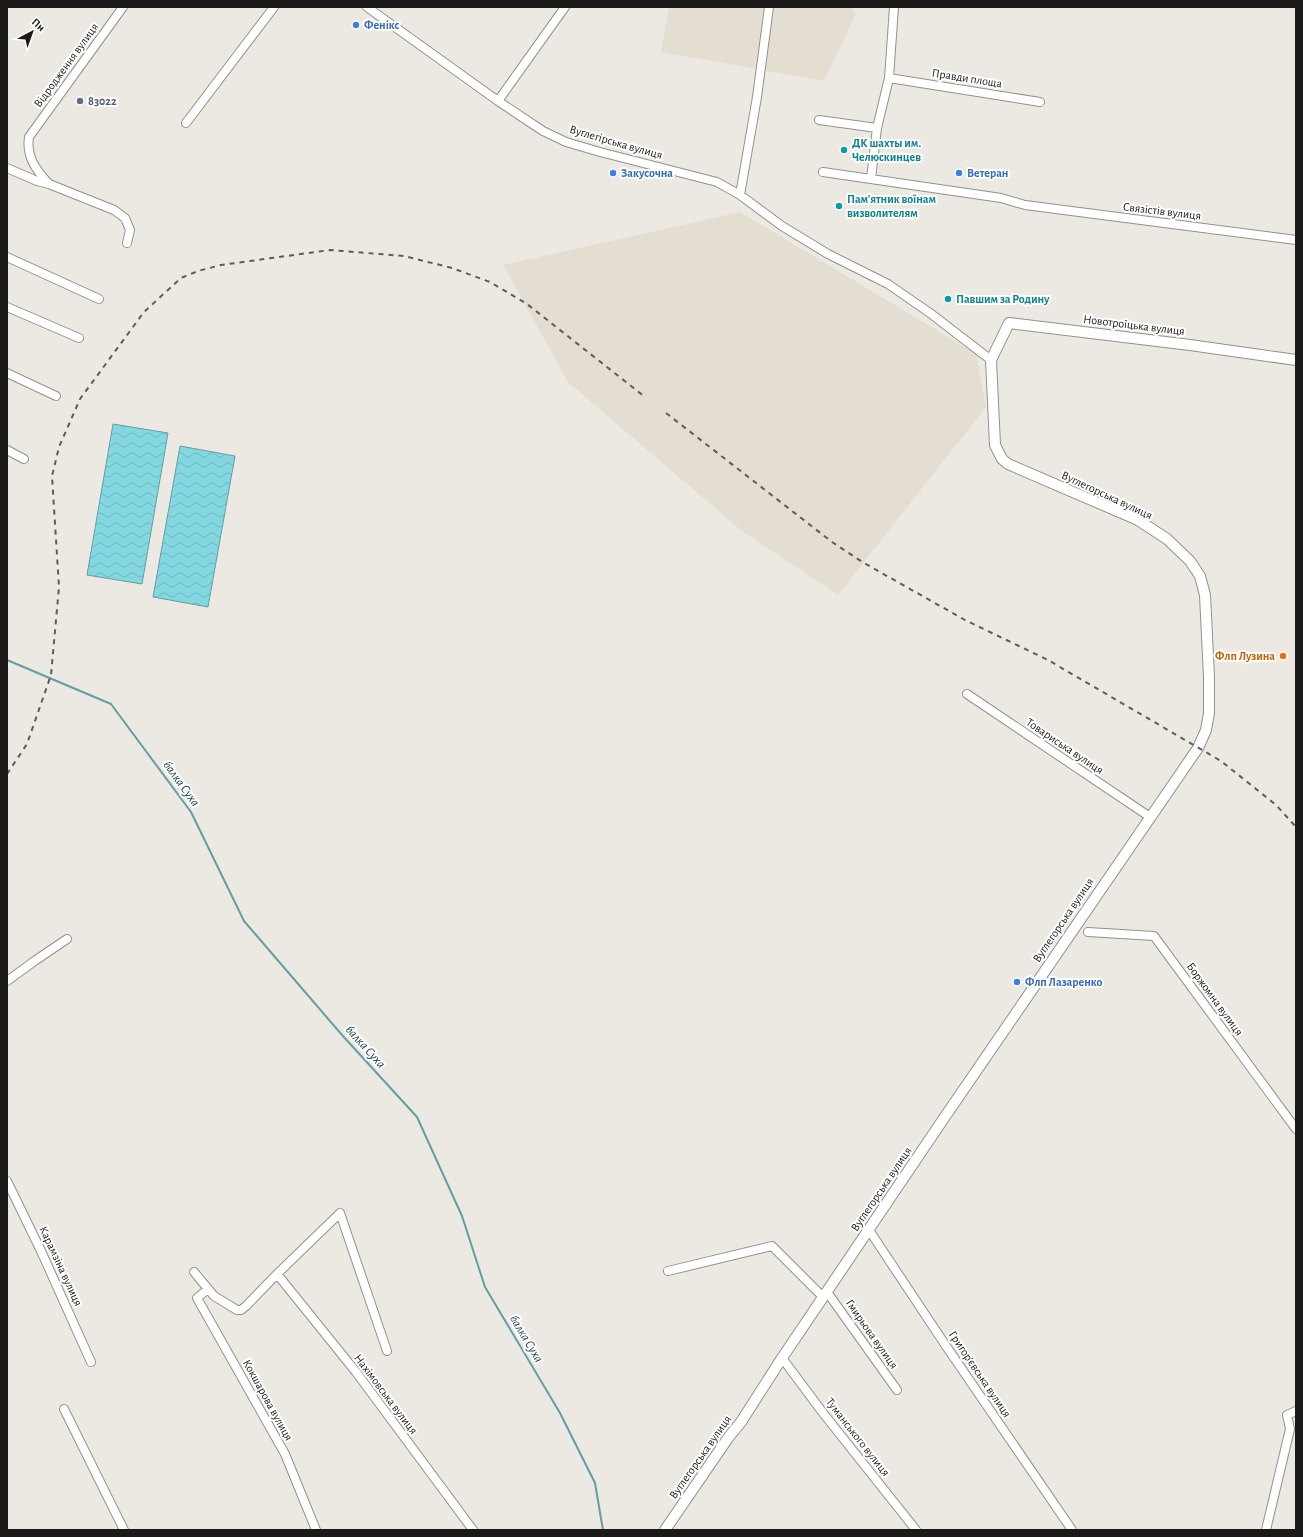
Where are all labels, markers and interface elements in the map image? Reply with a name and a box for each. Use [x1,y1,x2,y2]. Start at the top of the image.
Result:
north arrow [12,12,52,52]
text: Пн [30,16,47,33]
place label: Фенікс [364,19,399,31]
marker: Фенікс [351,20,361,30]
street label: Відродження вулиця [32,21,101,110]
street label: Правди площа [931,67,1004,90]
place label: 83022 [88,95,117,107]
marker: 83022 [75,96,85,106]
street label: Вуглегірська вулиця [568,123,664,162]
place label: ДК шахты им. Челюскинцев [852,137,921,163]
marker: ДК шахты им. Челюскинцев [839,145,849,155]
place label: Закусочна [621,167,673,180]
place label: Ветеран [967,167,1008,179]
marker: Закусочна [608,168,618,178]
marker: Ветеран [954,168,964,178]
place label: Пам'ятник воїнам визволителям [847,193,936,219]
street label: Связістів вулиця [1122,200,1202,223]
marker: Пам'ятник воїнам визволителям [834,201,844,211]
place label: Павшим за Родину [956,293,1050,306]
marker: Павшим за Родину [943,294,953,304]
street label: Новотроїцька вулиця [1082,313,1186,338]
street label: Вуглегорська вулиця [1059,469,1154,522]
place label: Флп Лузина [1215,650,1275,663]
marker: Флп Лузина [1278,651,1288,661]
street label: Товариська вулиця [1024,716,1106,777]
water label: балка Суха [160,759,202,809]
street label: Вуглегорська вулиця [1030,876,1096,965]
street label: Боржомна вулиця [1184,960,1245,1038]
place label: Флп Лазаренко [1025,976,1102,988]
marker: Флп Лазаренко [1012,977,1022,987]
water label: балка Суха [343,1023,388,1071]
street label: Вуглегорська вулиця [848,1145,914,1234]
street label: Карамзіна вулиця [36,1224,85,1308]
street label: Гмирьова вулиця [843,1297,900,1371]
water label: балка Суха [507,1313,545,1365]
street label: Григор’євська вулиця [946,1329,1013,1420]
street label: Нахімовська вулиця [351,1352,420,1437]
street label: Кокшарова вулиця [240,1357,295,1443]
street label: Туманського вулиця [823,1396,892,1479]
street label: Вуглегорська вулиця [667,1413,734,1502]

